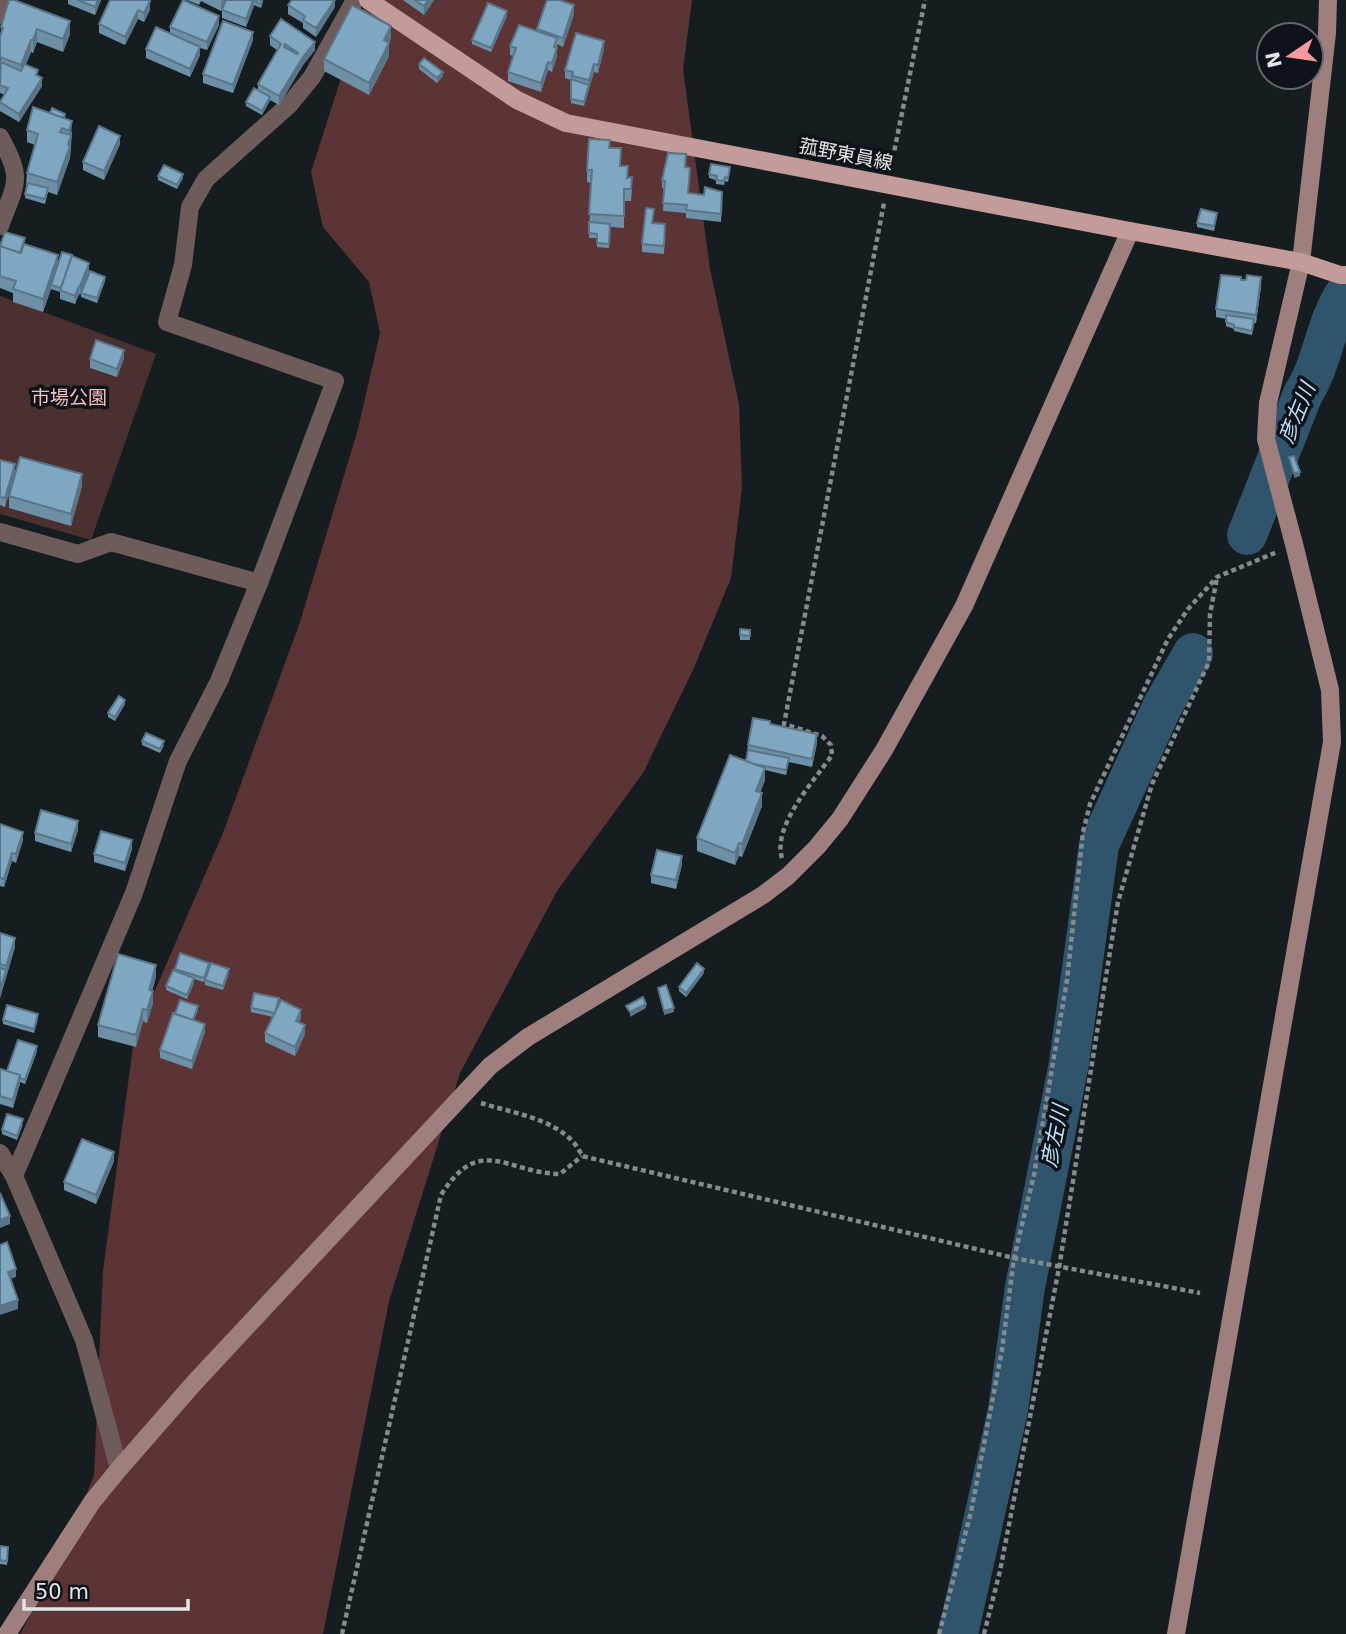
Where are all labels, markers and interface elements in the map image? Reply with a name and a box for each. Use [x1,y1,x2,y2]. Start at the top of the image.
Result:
north arrow [1255,21,1325,91]
text: N [1261,50,1286,70]
street label: 菰野東員線 [797,134,895,174]
water label: 彦左川 [1274,377,1321,447]
park label: 市場公園 [31,386,107,408]
water label: 彦左川 [1037,1101,1073,1169]
scale bar [24,1568,189,1612]
text: 50 m [35,1580,89,1604]

